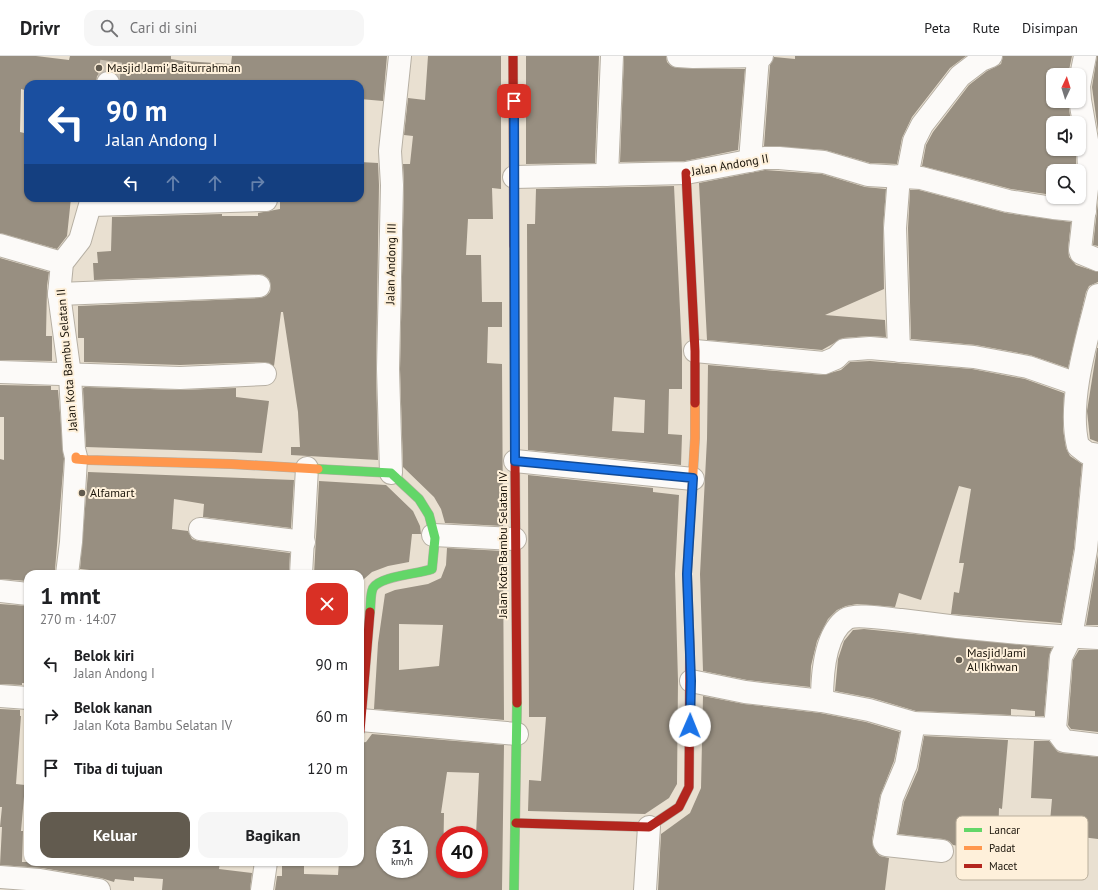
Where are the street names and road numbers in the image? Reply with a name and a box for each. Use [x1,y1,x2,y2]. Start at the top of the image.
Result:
street label: Jalan Andong II [689,150,770,179]
street label: Jalan Andong III [382,223,399,306]
street label: Jalan Kota Bambu Selatan II [53,288,80,433]
street label: Jalan Kota Bambu Selatan IV [495,472,510,619]

